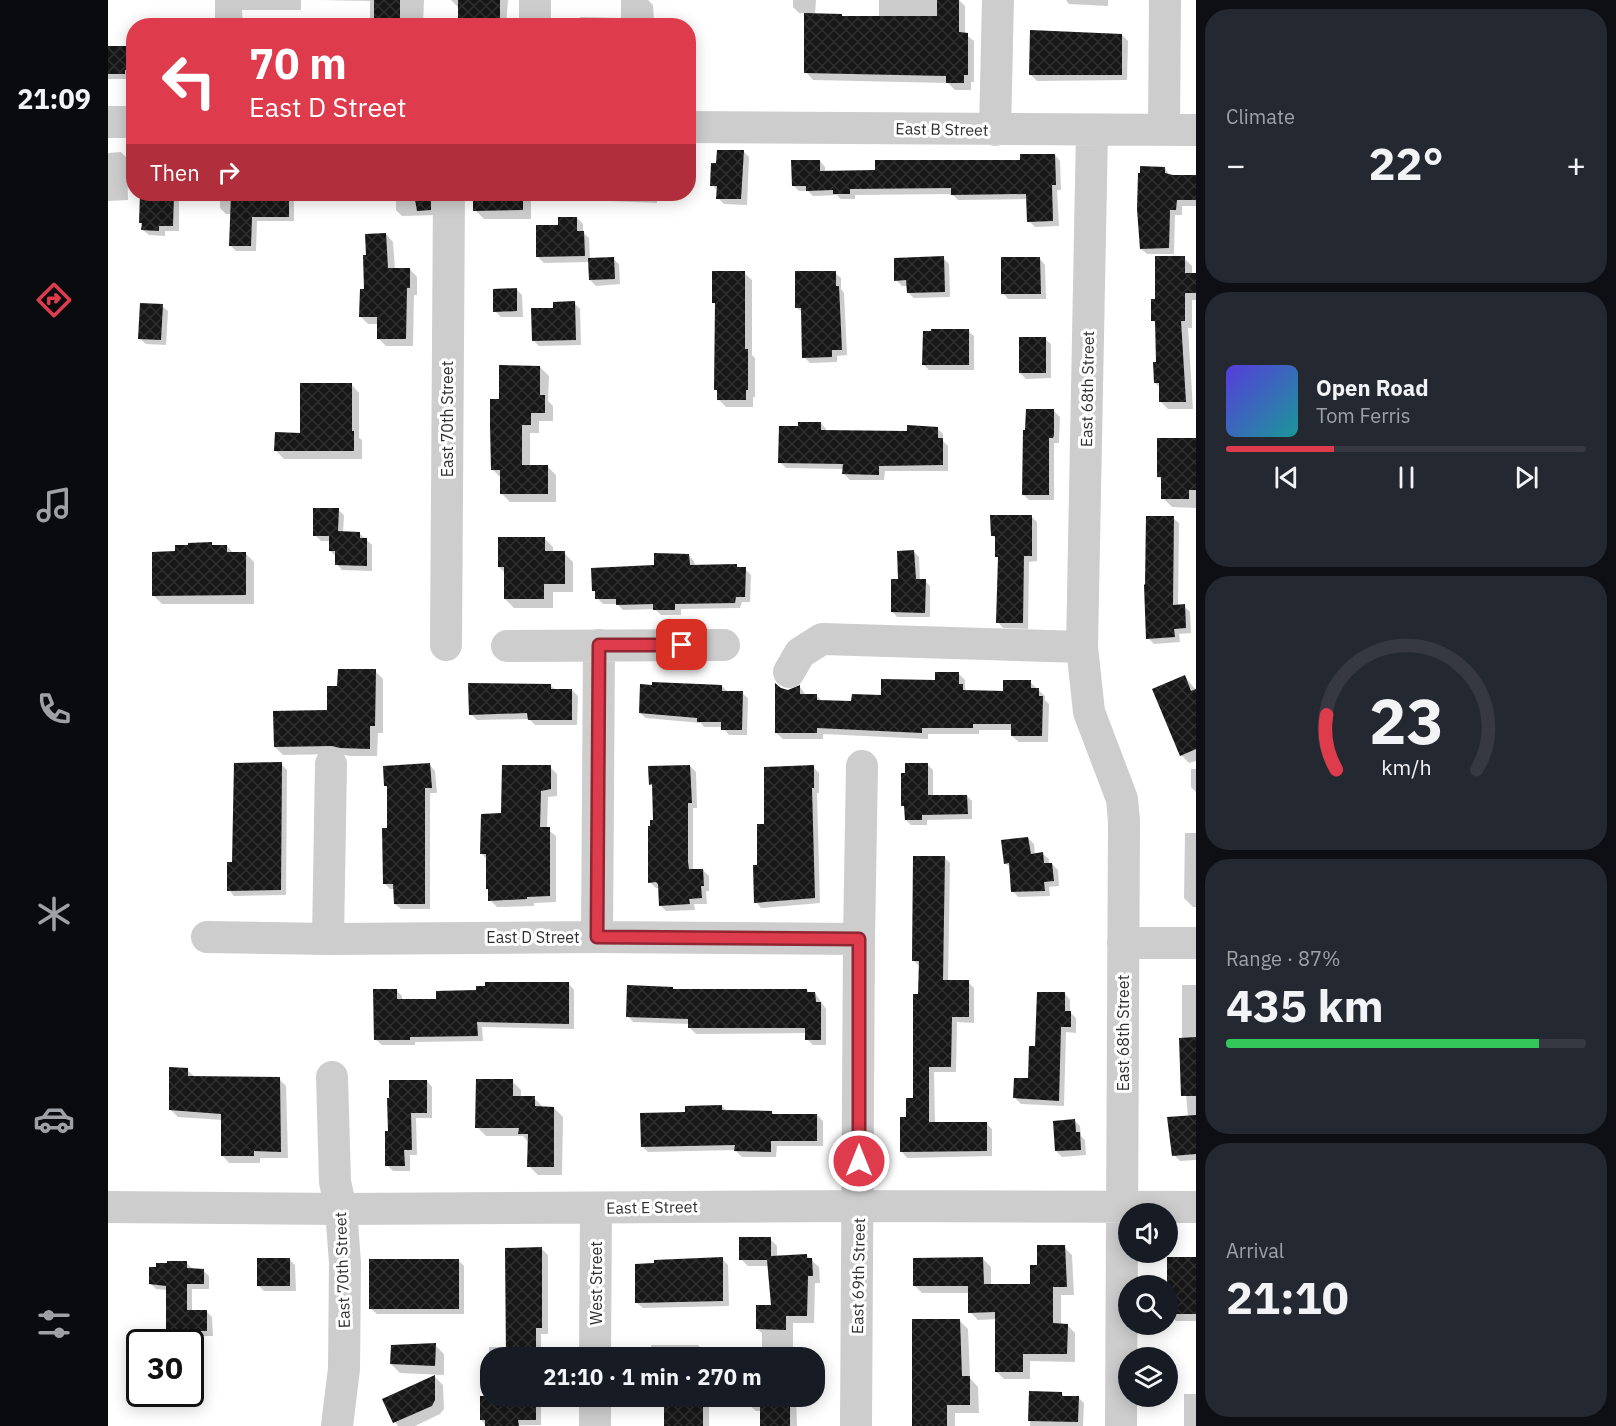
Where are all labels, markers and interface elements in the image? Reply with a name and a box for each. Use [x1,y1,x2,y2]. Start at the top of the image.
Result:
text: 70 m [249,36,347,91]
icon: left [150,42,228,120]
text: 21:09 [17,81,91,116]
text: East D Street [249,89,407,124]
text: Climate [1226,103,1295,130]
street label: East B Street [895,118,989,140]
text: 22° [1368,134,1444,192]
text: − [1226,143,1246,186]
text: + [1566,143,1586,186]
icon: right [212,156,245,189]
text: Then [150,158,200,187]
icon: directions [33,279,75,321]
street label: East 68th Street [1076,331,1098,447]
street label: East 70th Street [437,361,457,477]
text: Open Road [1316,373,1429,402]
text: Tom Ferris [1316,402,1411,429]
icon: previous [1270,461,1303,494]
icon: pause [1390,461,1423,494]
icon: next [1510,461,1543,494]
icon: music [33,484,75,526]
pin [656,619,707,670]
icon: arrive [665,628,698,661]
text: 23 [1369,680,1443,761]
icon: phone [33,688,75,730]
text: km/h [1381,753,1431,781]
icon: climate [33,893,75,935]
street label: East D Street [486,927,580,947]
text: Range · 87% [1226,945,1341,972]
street label: East 68th Street [1113,975,1133,1091]
text: 435 km [1226,976,1384,1034]
icon: car [33,1098,75,1140]
position arrow [827,1129,891,1193]
street label: East E Street [606,1196,698,1218]
map controls [1118,1203,1178,1407]
button: sound [1118,1203,1178,1263]
street label: East 70th Street [330,1211,354,1329]
street label: East 69th Street [847,1218,869,1334]
text: Arrival [1226,1237,1284,1264]
street label: West Street [586,1241,606,1325]
text: 21:10 [1226,1268,1349,1326]
button: search [1118,1275,1178,1335]
icon: filters [33,1303,75,1345]
speed limit sign: 30 [126,1329,204,1407]
button: layers [1118,1347,1178,1407]
text: 21:10 · 1 min · 270 m [543,1362,762,1391]

